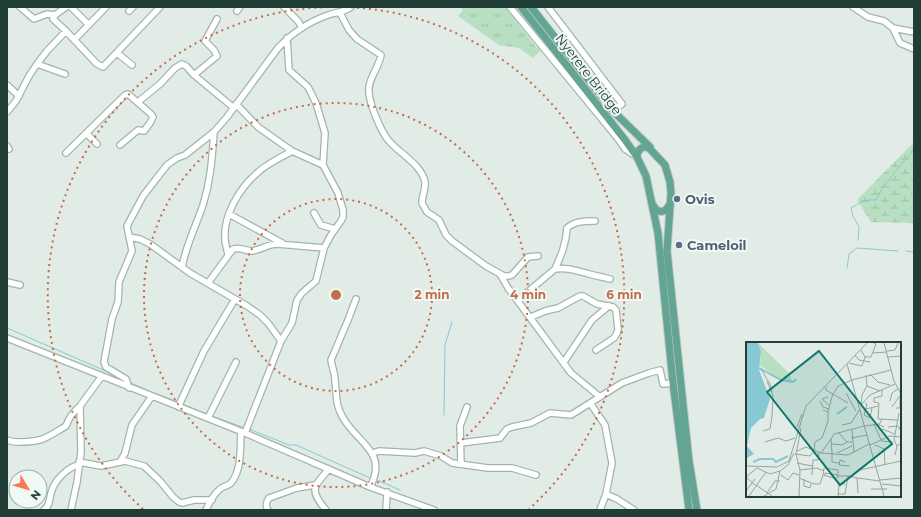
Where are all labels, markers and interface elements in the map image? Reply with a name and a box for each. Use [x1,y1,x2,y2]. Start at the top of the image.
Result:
street label: Nyerere Bridge [552,30,626,118]
place label: Ovis [685,191,715,207]
marker: Ovis [672,194,682,204]
place label: Cameloil [687,237,747,253]
marker: Cameloil [674,240,684,250]
text: 2 min [415,287,449,302]
text: 4 min [510,287,546,302]
text: 6 min [606,287,642,302]
centre of rings [329,288,343,302]
inset map [746,342,901,497]
north arrow [8,469,48,509]
text: N [28,487,44,503]

